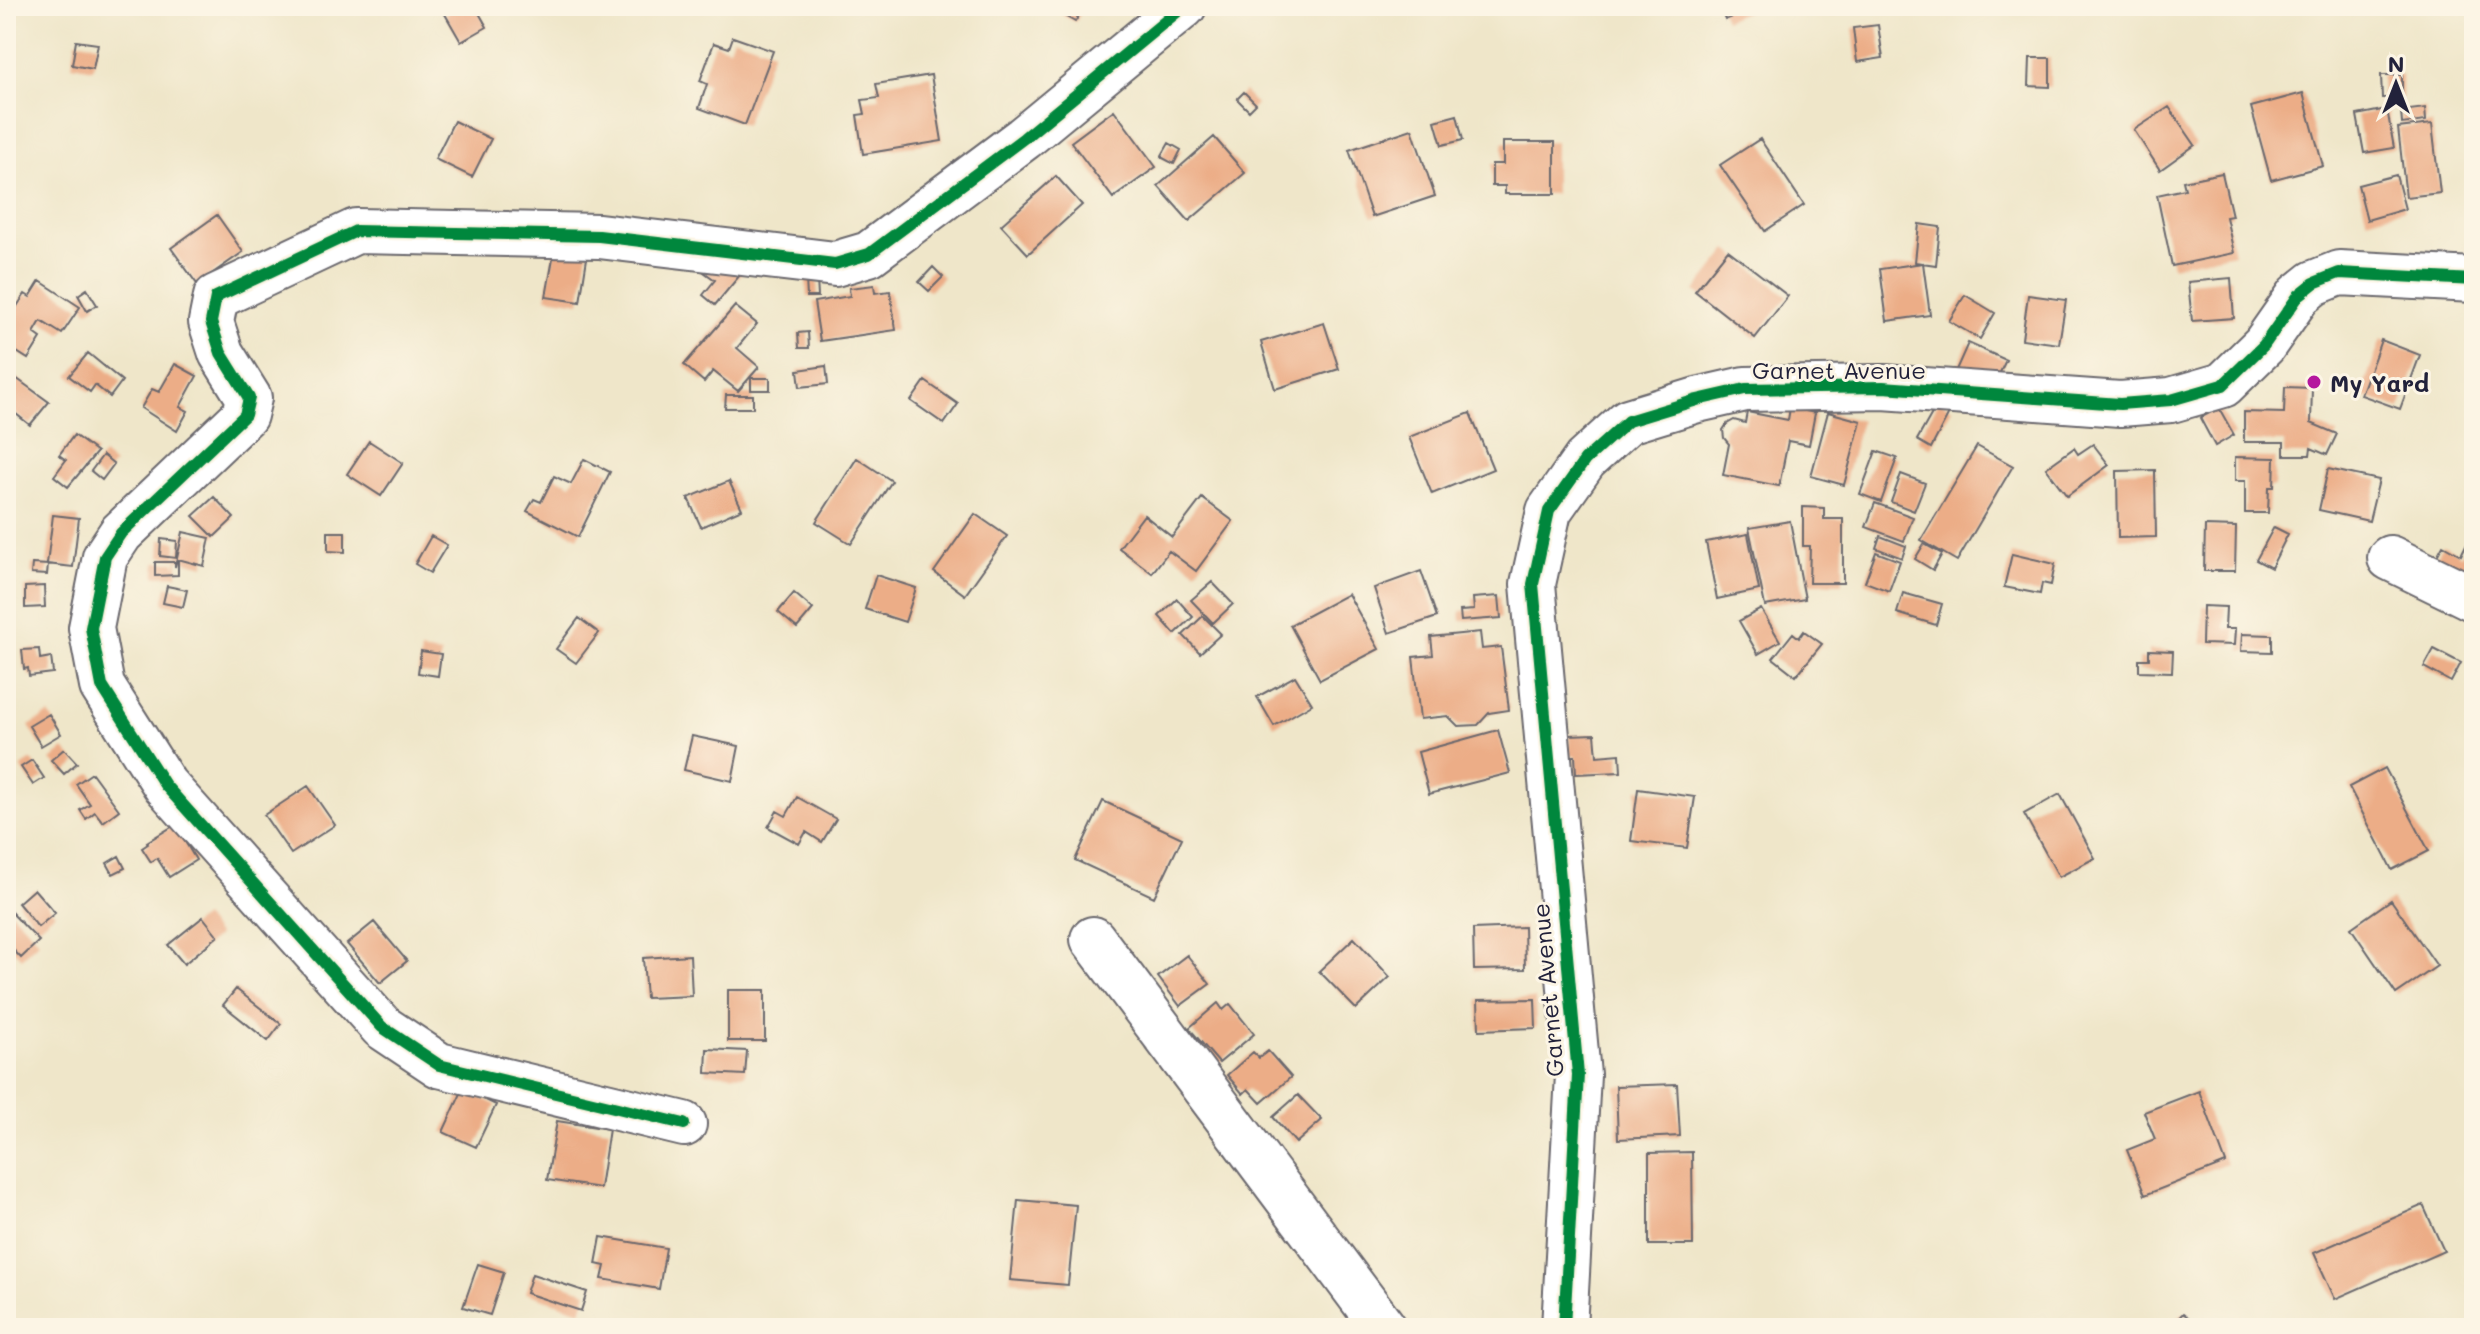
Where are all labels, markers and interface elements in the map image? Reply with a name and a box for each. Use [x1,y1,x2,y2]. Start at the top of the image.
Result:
north arrow [2356,44,2436,124]
text: N [2388,49,2404,78]
street label: Garnet Avenue [1752,354,1926,385]
place label: My Yard [2330,367,2429,398]
marker: My Yard [2305,373,2323,391]
street label: Garnet Avenue [1524,902,1570,1078]

